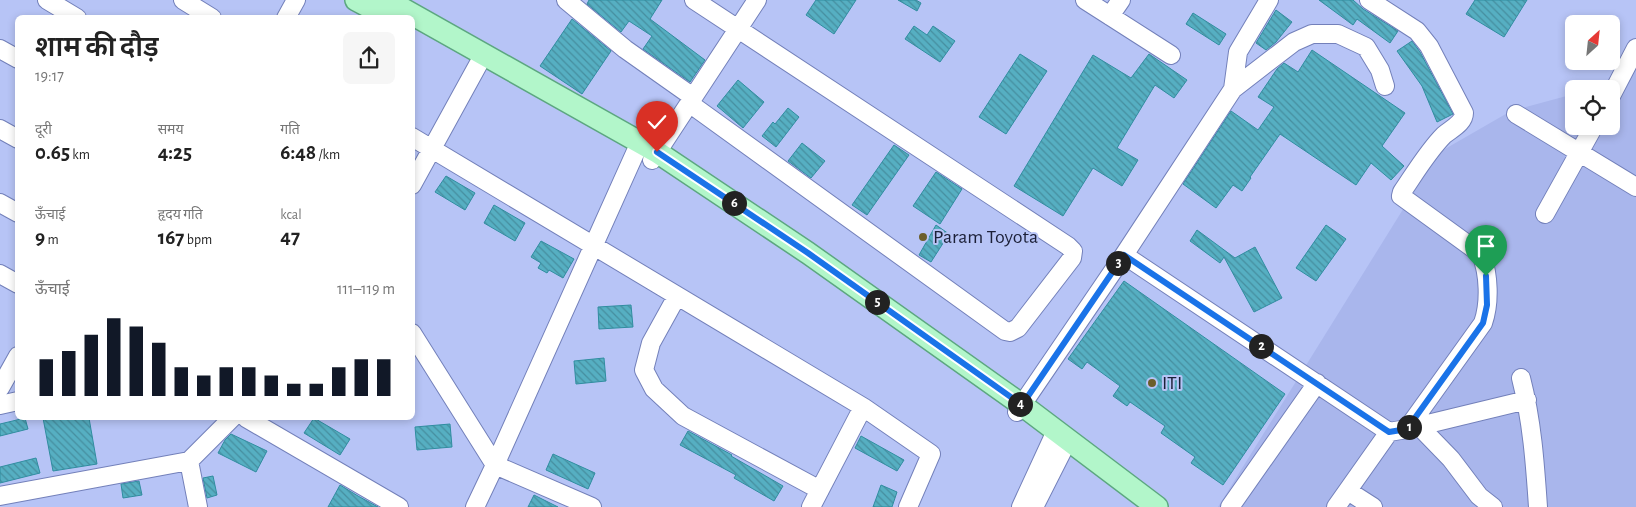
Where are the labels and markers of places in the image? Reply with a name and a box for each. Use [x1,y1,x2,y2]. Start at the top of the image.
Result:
pin [636,101,678,152]
pin: 6 [722,190,746,216]
pin [1465,225,1507,276]
place label: Param Toyota [933,227,1038,247]
marker: Param Toyota [917,231,929,243]
pin: 3 [1106,250,1130,276]
pin: 5 [864,290,890,314]
pin: 2 [1248,334,1274,358]
place label: ITI [1162,373,1182,393]
marker: ITI [1146,377,1158,389]
pin: 4 [1008,392,1032,416]
pin: 1 [1396,414,1422,440]

